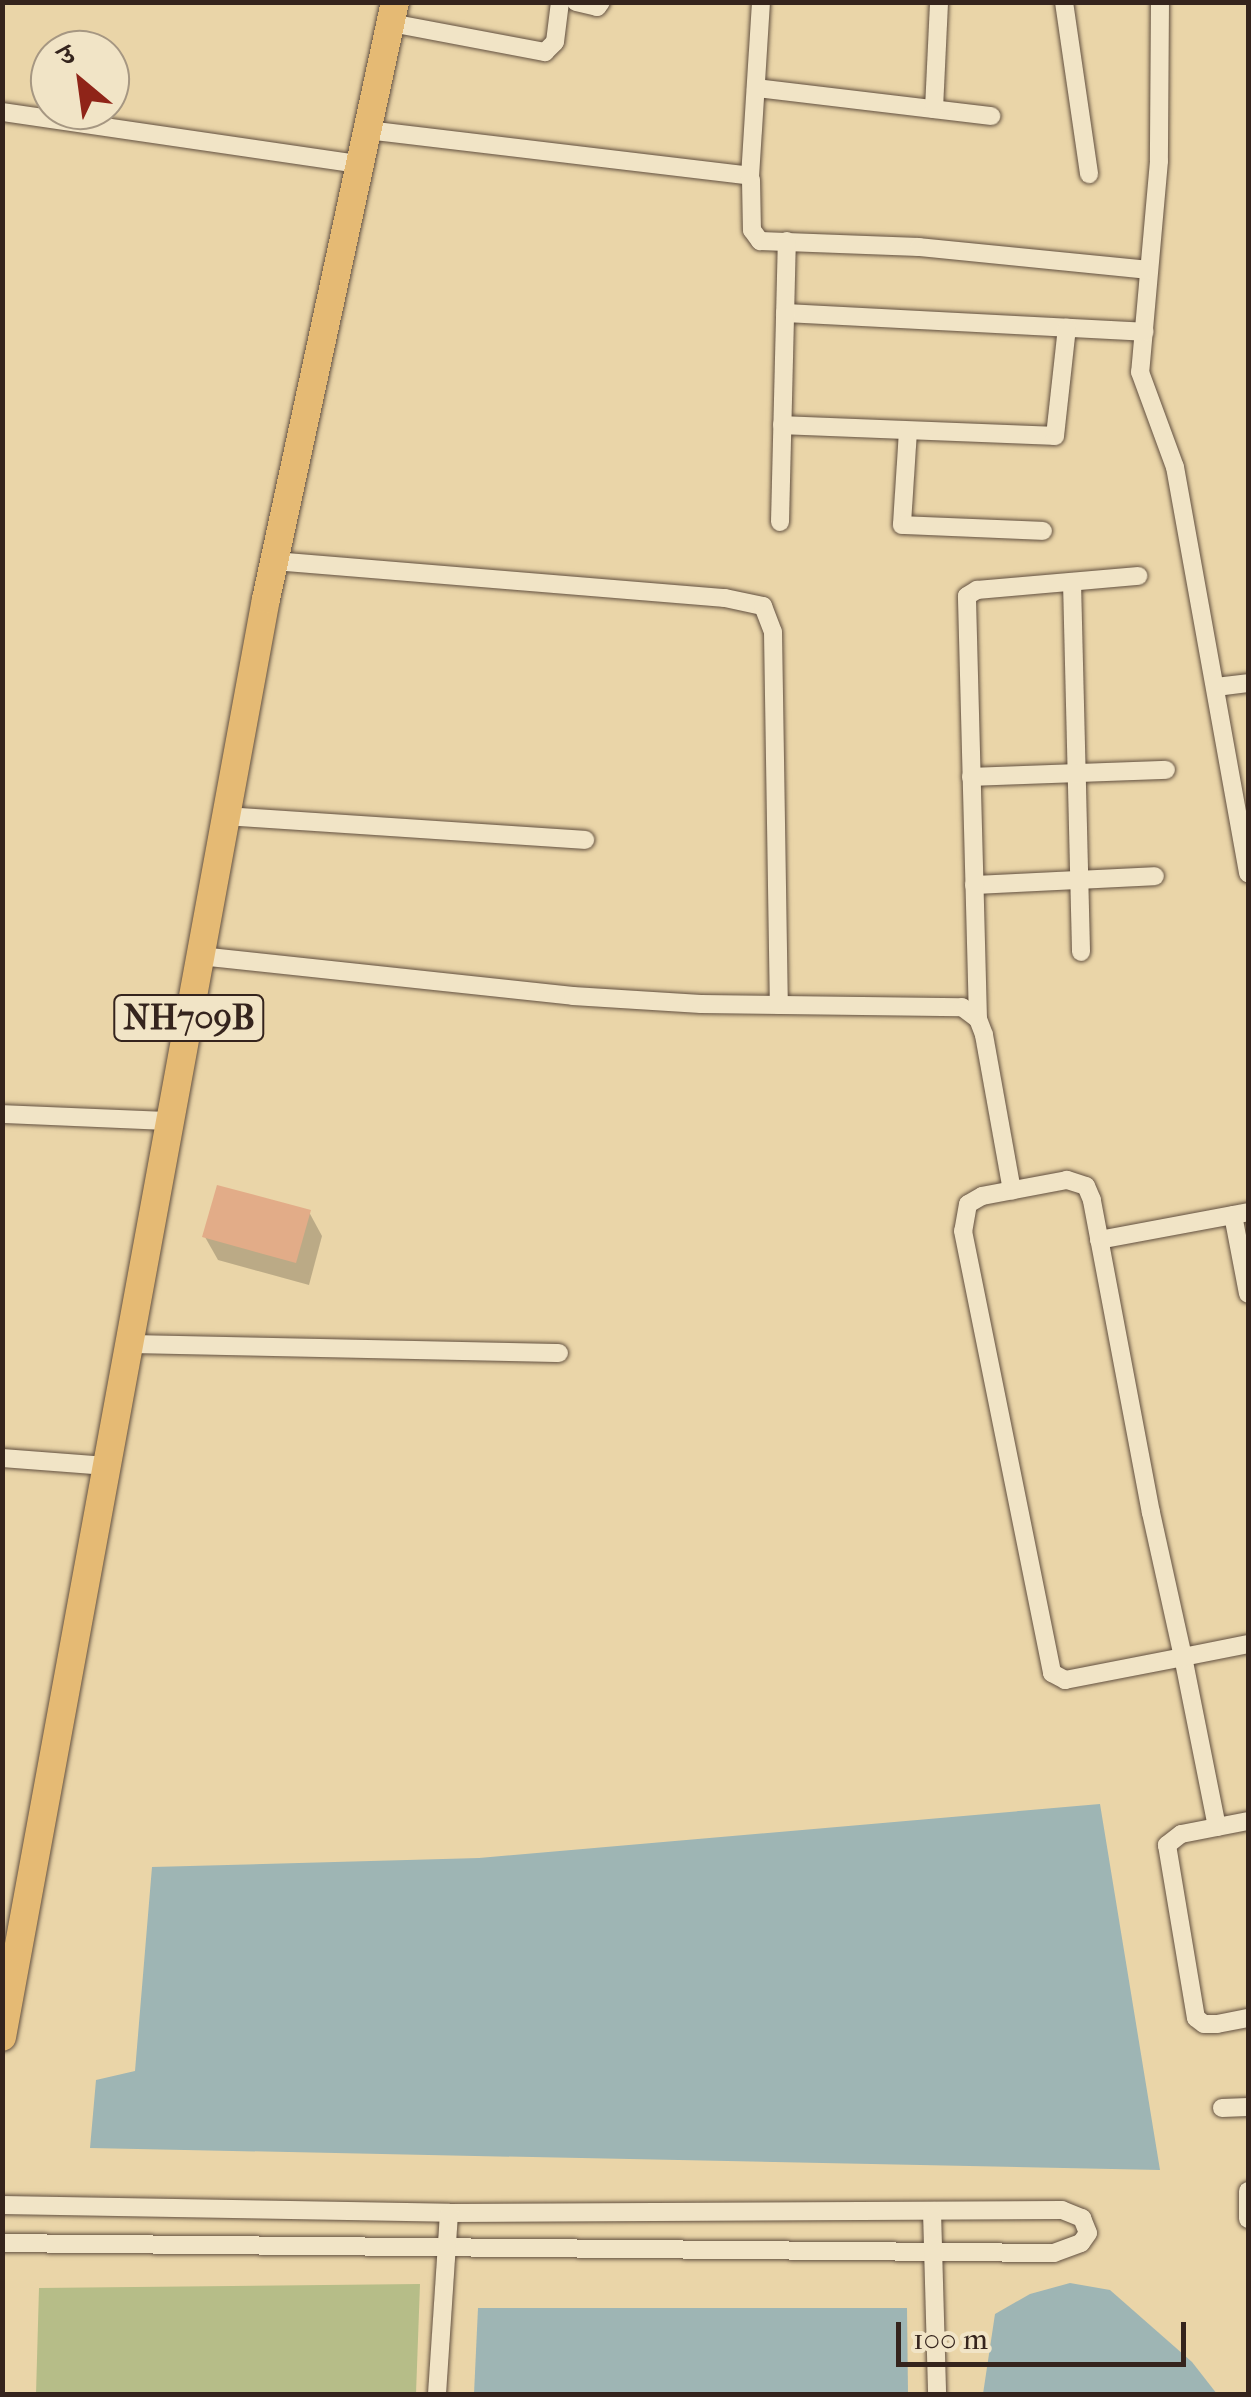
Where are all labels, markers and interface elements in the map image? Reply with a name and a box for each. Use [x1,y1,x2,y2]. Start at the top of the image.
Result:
north arrow [30,30,130,130]
text: उ [52,37,80,73]
road number: NH709B [111,988,266,1048]
scale bar [901,2302,1191,2364]
text: 100 m [913,2322,988,2357]

